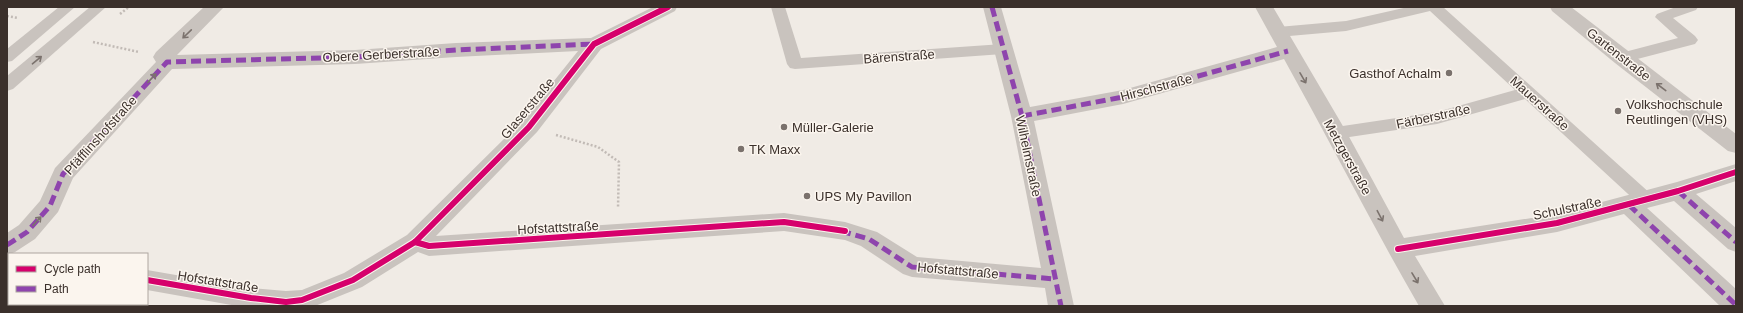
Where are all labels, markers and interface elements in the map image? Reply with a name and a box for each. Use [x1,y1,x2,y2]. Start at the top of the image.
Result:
street label: Gartenstraße [1584,25,1653,84]
one-way arrow [182,29,192,39]
street label: Obere Gerberstraße [322,44,440,65]
street label: Bärenstraße [863,47,935,66]
one-way arrow [32,55,42,64]
place label: Gasthof Achalm [1349,66,1441,81]
marker: Gasthof Achalm [1444,68,1454,78]
street label: Hirschstraße [1119,71,1194,104]
one-way arrow [1300,72,1308,84]
one-way arrow [148,73,157,83]
street label: Mauerstraße [1507,73,1572,134]
street label: Glaserstraße [497,75,557,142]
one-way arrow [1655,83,1666,91]
street label: Pfäfflinshofstraße [61,93,140,178]
place label: Volkshochschule Reutlingen (VHS) [1626,97,1727,127]
street label: Färberstraße [1395,101,1471,132]
marker: Volkshochschule Reutlingen (VHS) [1613,106,1623,116]
street label: Wilhelmstraße [1013,114,1044,198]
street label: Metzgerstraße [1321,117,1374,198]
place label: Müller-Galerie [792,120,874,135]
marker: Müller-Galerie [779,122,789,132]
place label: TK Maxx [749,142,801,157]
marker: TK Maxx [736,144,746,154]
place label: UPS My Pavillon [815,189,912,204]
marker: UPS My Pavillon [802,191,812,201]
street label: Schulstraße [1532,194,1603,223]
one-way arrow [1377,210,1384,222]
one-way arrow [32,216,42,226]
street label: Hofstattstraße [517,218,599,237]
legend [8,253,148,305]
street label: Hofstattstraße [917,259,999,282]
text: Cycle path [44,262,101,276]
street label: Hofstattstraße [176,268,259,295]
one-way arrow [1411,272,1419,284]
text: Path [44,282,69,296]

